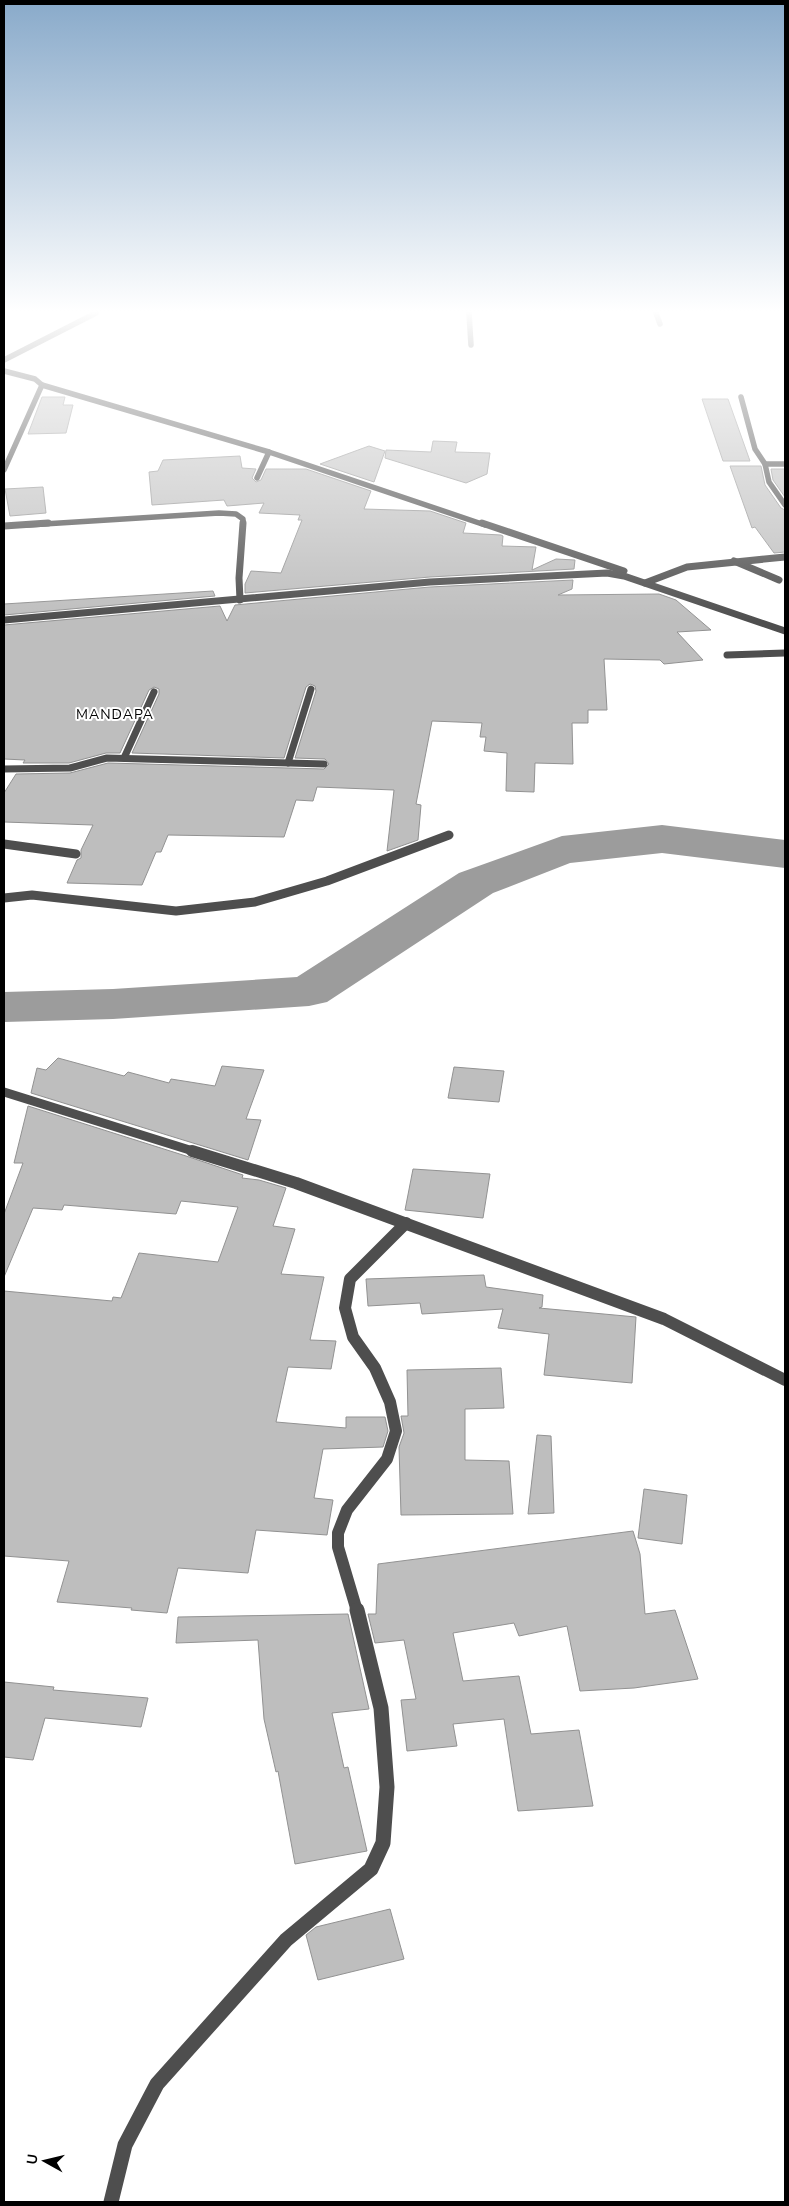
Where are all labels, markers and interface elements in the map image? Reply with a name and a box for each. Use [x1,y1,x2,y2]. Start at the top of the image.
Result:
district label: MANDAPA [76,705,154,724]
north arrow [20,2136,70,2186]
text: U [22,2153,43,2166]

